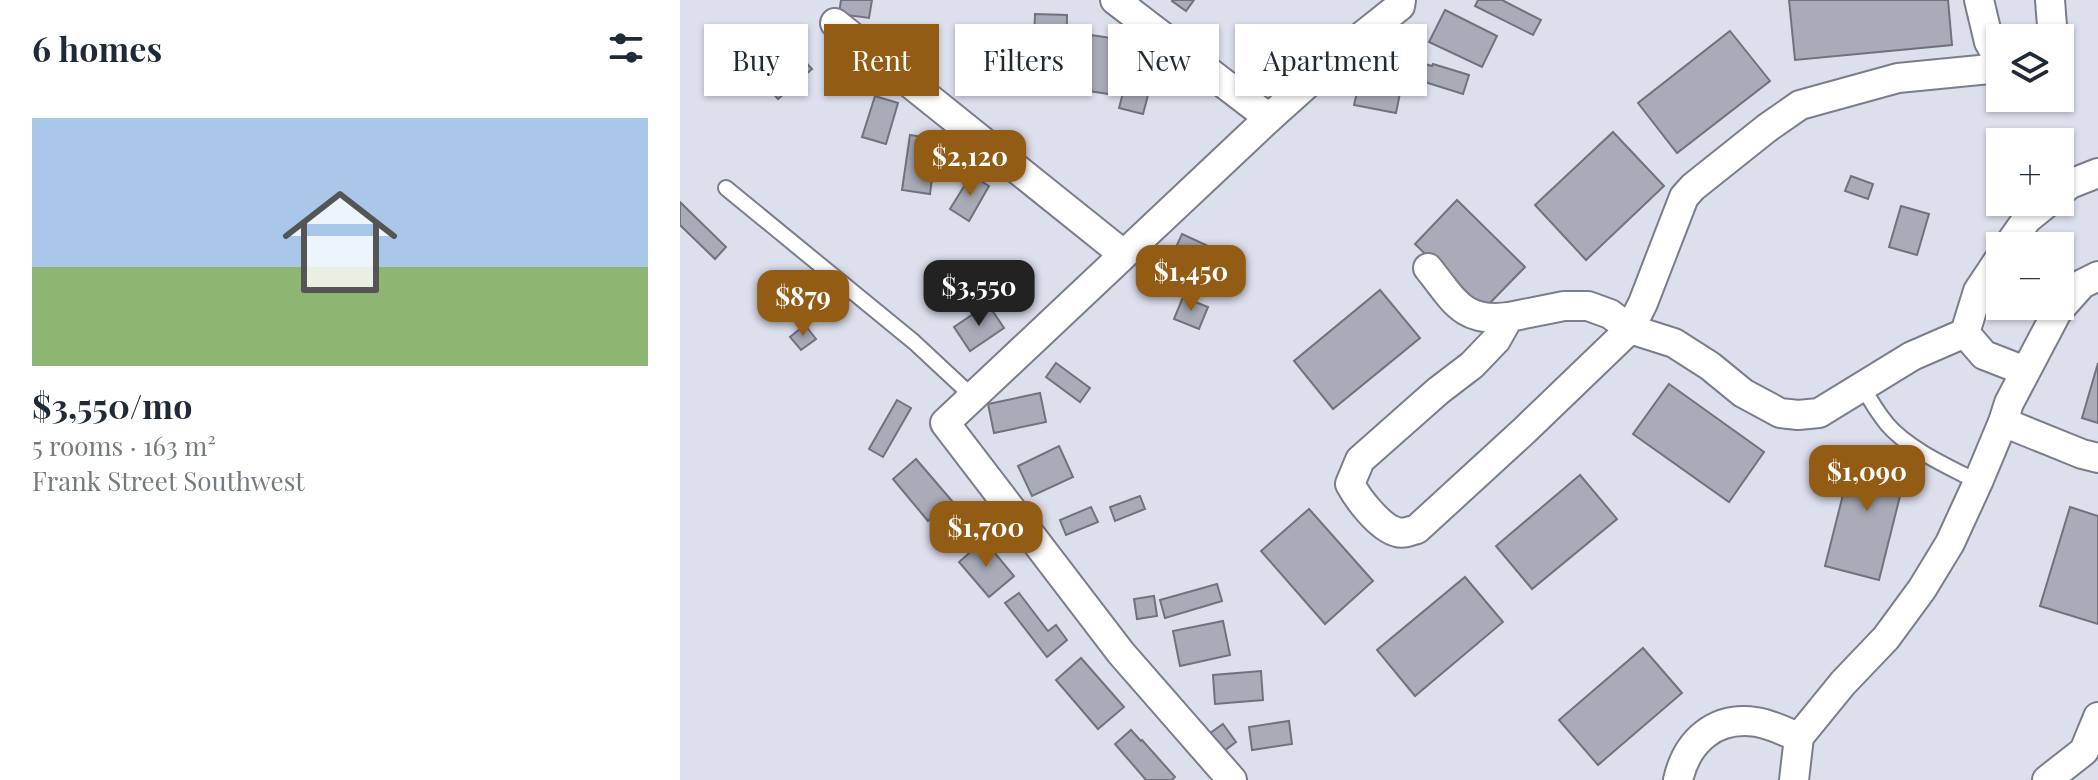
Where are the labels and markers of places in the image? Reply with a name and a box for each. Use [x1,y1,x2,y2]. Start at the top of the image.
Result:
pin: $2,120 [905,130,1035,198]
pin: $1,450 [1126,245,1256,313]
pin: $3,550 [914,260,1044,328]
pin: $879 [756,270,850,338]
pin: $1,090 [1802,445,1932,513]
pin: $1,700 [921,501,1051,569]

